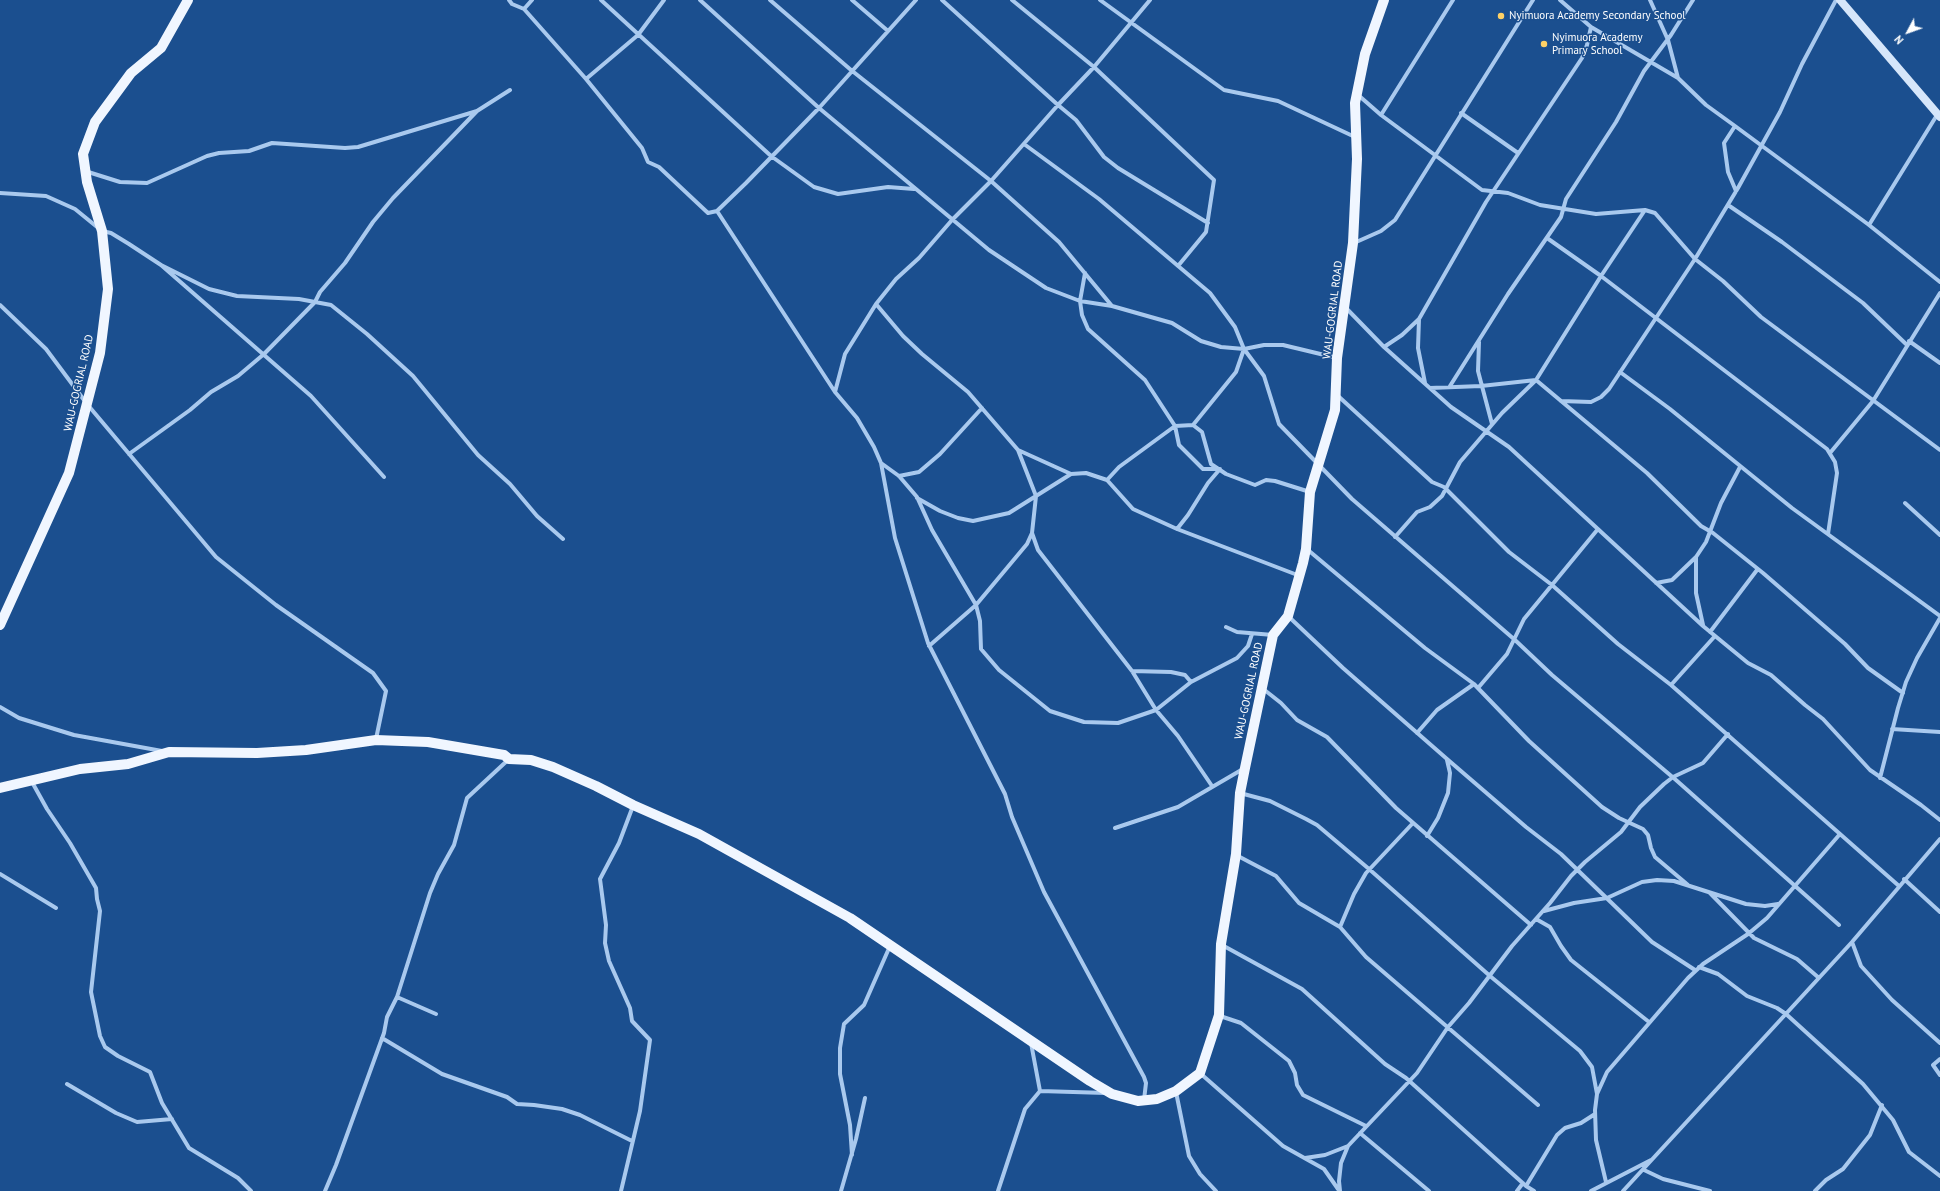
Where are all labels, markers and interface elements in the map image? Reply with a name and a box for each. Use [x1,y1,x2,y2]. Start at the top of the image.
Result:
place label: Nyimuora Academy Secondary School [1509,9,1686,23]
marker: Nyimuora Academy Secondary School [1496,11,1506,21]
north arrow [1888,12,1928,52]
place label: Nyimuora Academy Primary School [1552,31,1643,57]
text: N [1891,33,1907,47]
marker: Nyimuora Academy Primary School [1539,39,1549,49]
street label: WAU-GOGRIAL ROAD [1320,260,1346,360]
street label: WAU-GOGRIAL ROAD [61,333,97,433]
street label: WAU-GOGRIAL ROAD [1232,641,1266,741]

